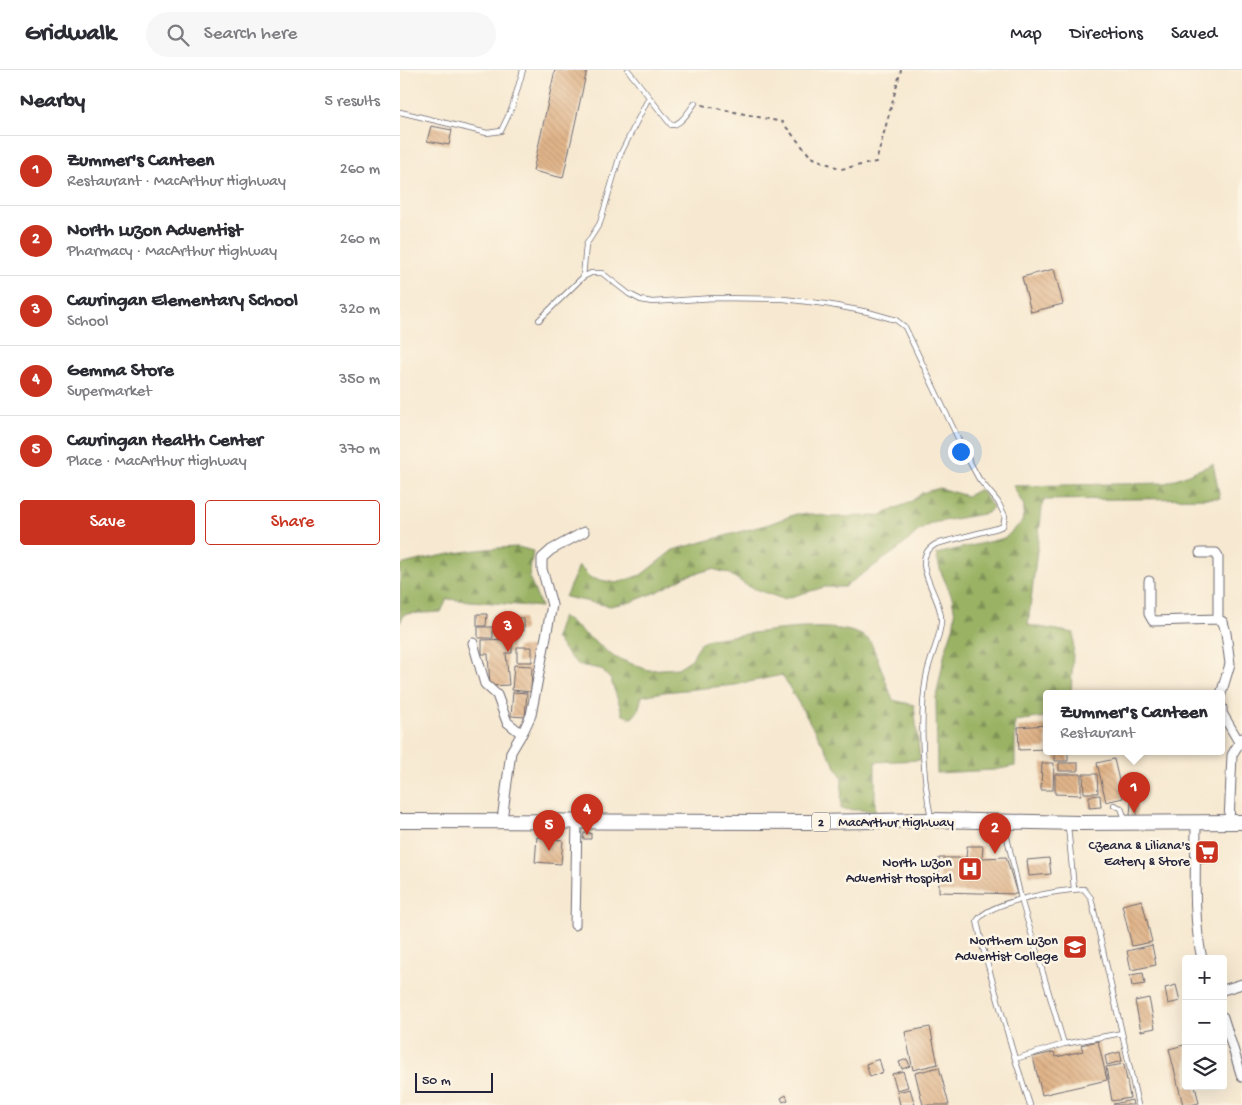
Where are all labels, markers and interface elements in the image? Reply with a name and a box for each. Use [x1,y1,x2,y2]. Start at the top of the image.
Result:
search box [146,12,496,57]
text: Gridwalk [25,20,116,49]
icon: search [164,21,192,49]
text: Search here [204,23,297,46]
text: Map [1010,24,1042,45]
text: Directions [1070,24,1143,45]
text: Saved [1171,24,1217,45]
text: Nearby [20,90,85,115]
text: 5 results [325,93,380,112]
text: Zummer's Canteen [67,150,214,173]
text: 1 [33,161,39,180]
text: 260 m [340,161,380,180]
text: Restaurant · MacArthur Highway [67,173,286,192]
text: North Luzon Adventist [67,220,242,243]
text: 2 [32,231,40,250]
text: 260 m [340,231,380,250]
text: Pharmacy · MacArthur Highway [67,243,277,262]
text: Cauringan Elementary School [67,290,298,313]
text: 3 [32,301,40,320]
text: 320 m [340,301,380,320]
text: School [67,313,109,332]
text: Gemma Store [67,360,174,383]
text: 4 [32,371,40,390]
text: 350 m [339,371,380,390]
text: Supermarket [67,383,152,402]
text: Cauringan Health Center [67,430,263,453]
your location [948,439,974,465]
text: 5 [32,441,40,460]
text: 370 m [339,441,380,460]
text: Place · MacArthur Highway [67,453,247,472]
button: Save [20,500,195,545]
button: Share [205,500,380,545]
pin: 3 [492,611,524,652]
popup [1043,690,1225,755]
text: Zummer's Canteen [1060,702,1208,725]
text: Restaurant [1060,725,1134,744]
pin: 1 [1118,772,1150,813]
pin: 4 [571,794,603,835]
pin: 5 [533,810,565,851]
road number: 2 [812,812,830,832]
pin: 2 [979,813,1011,854]
street label: MacArthur Highway [838,815,954,832]
place label: Czeana & Liliana's Eatery & Store [1089,838,1191,871]
supermarket icon: Czeana & Liliana's Eatery & Store [1194,839,1220,865]
place label: North Luzon Adventist Hospital [846,855,952,888]
hospital icon: North Luzon Adventist Hospital [957,856,983,882]
place label: Northern Luzon Adventist College [955,933,1059,966]
school or university icon: Northern Luzon Adventist College [1062,934,1088,960]
map controls [1182,955,1227,1090]
button: + [1182,955,1227,1000]
button: − [1182,1000,1227,1045]
button: layers [1182,1045,1227,1090]
scale bar [415,1070,492,1093]
text: 50 m [422,1073,451,1090]

